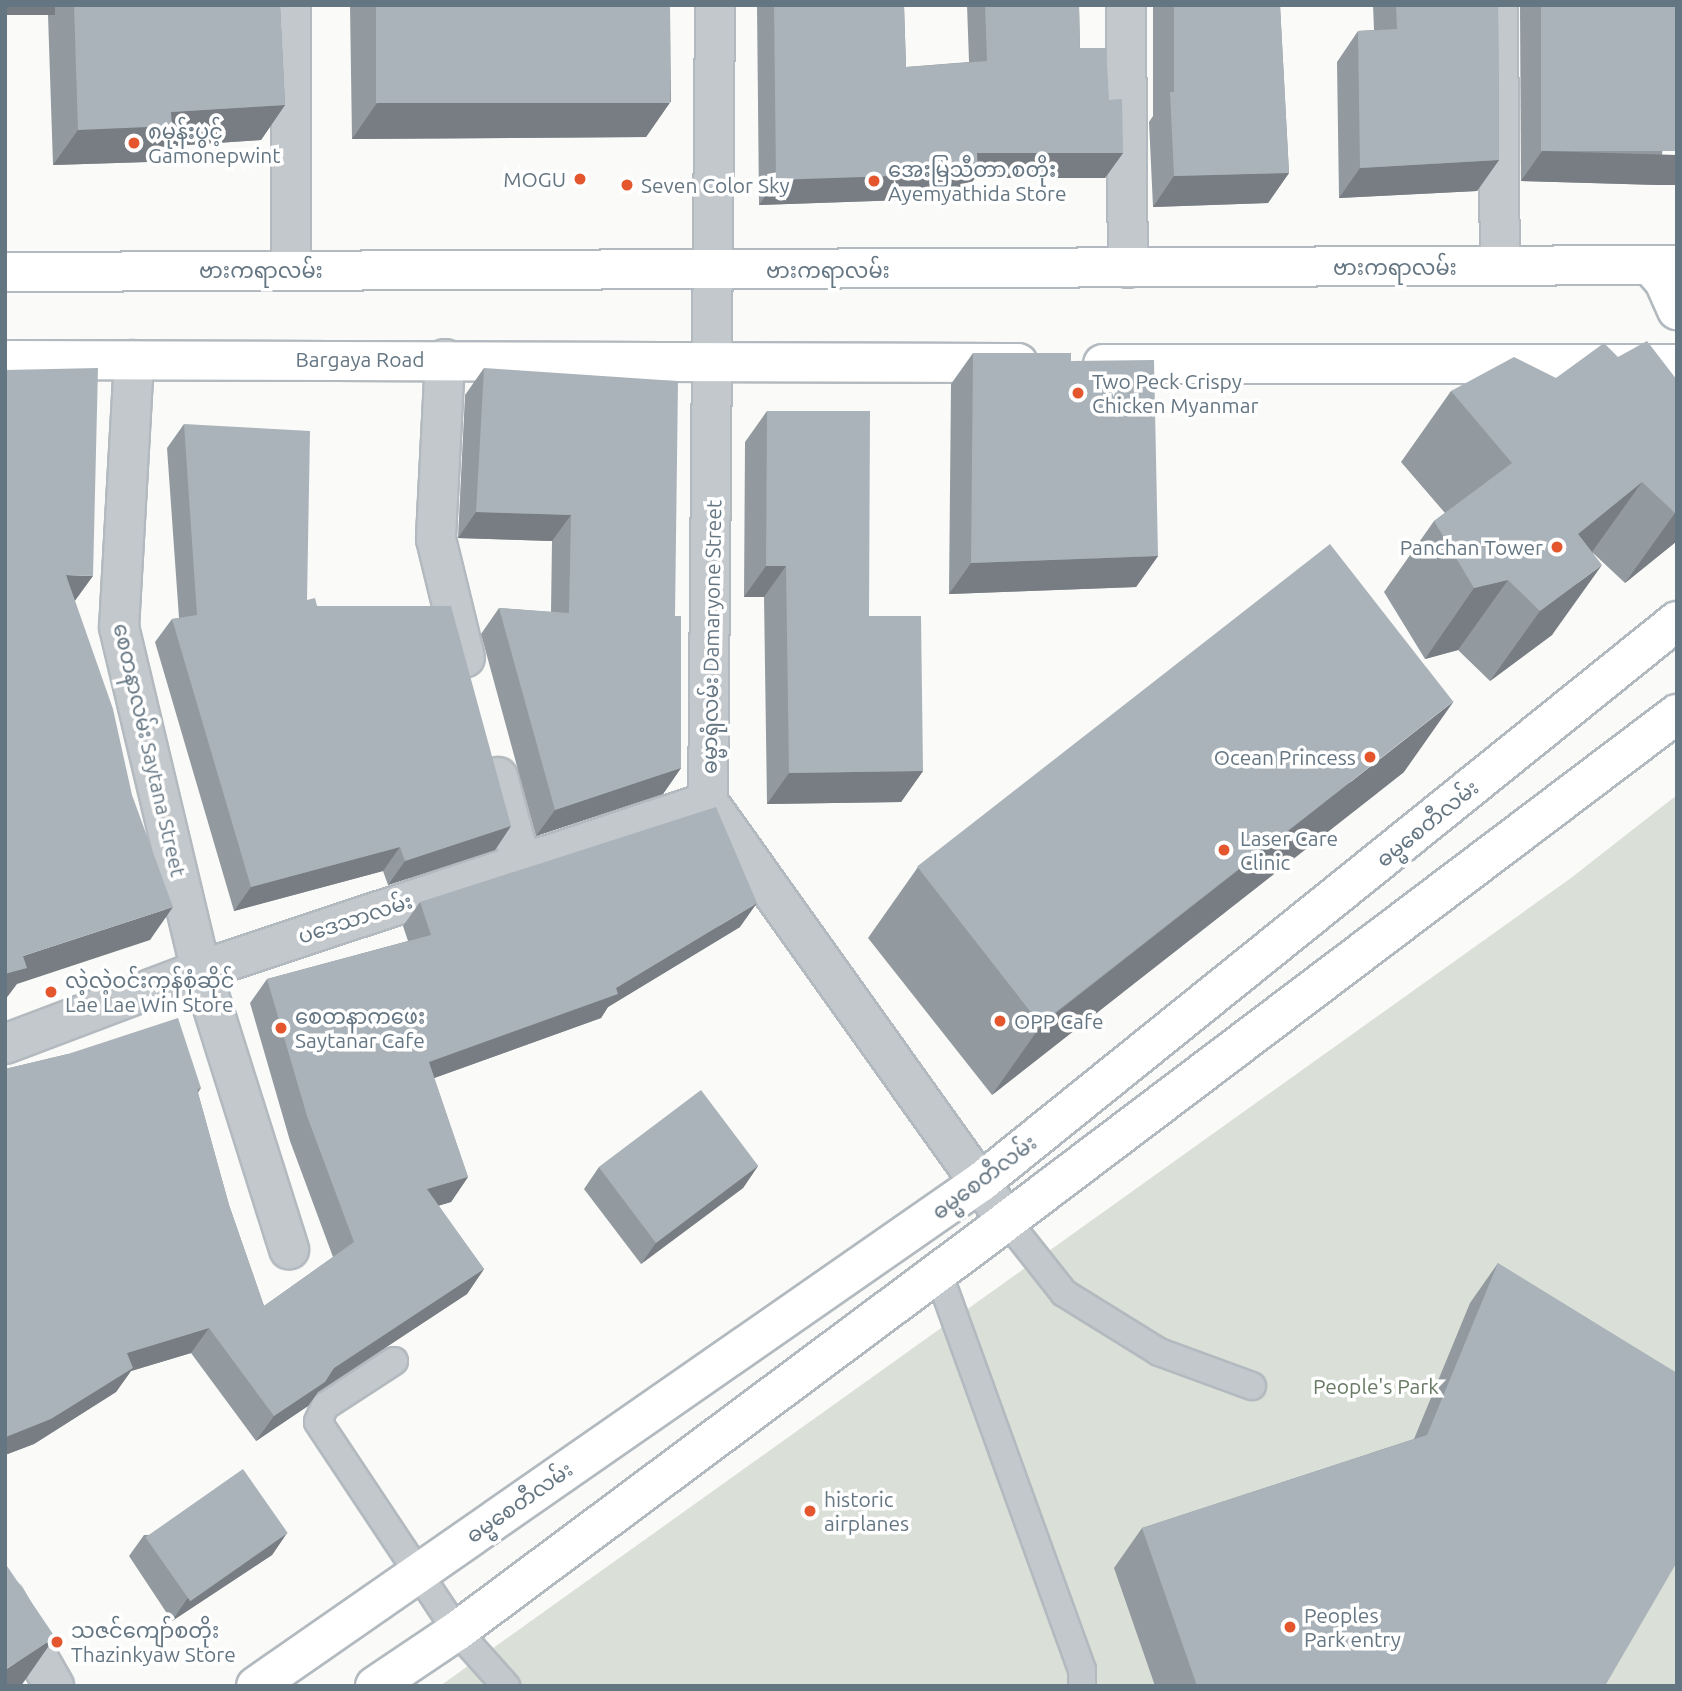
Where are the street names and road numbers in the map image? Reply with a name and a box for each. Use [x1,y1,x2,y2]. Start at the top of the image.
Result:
street label: ဗားကရာလမ်း [1333,254,1457,280]
street label: ဗားကရာလမ်း [199,257,323,283]
street label: ဗားကရာလမ်း [766,257,890,283]
street label: Bargaya Road [295,346,425,372]
street label: ဓမ္မာရုံလမ်း Damaryone Street [696,500,726,774]
street label: စေတနာလမ်း Saytana Street [109,621,191,879]
street label: ဓမ္မစေတီလမ်း [1371,774,1483,872]
street label: ပဒေသာလမ်း [295,888,415,948]
street label: ဓမ္မစေတီလမ်း [927,1130,1041,1224]
street label: ဓမ္မစေတီလမ်း [461,1456,577,1548]

